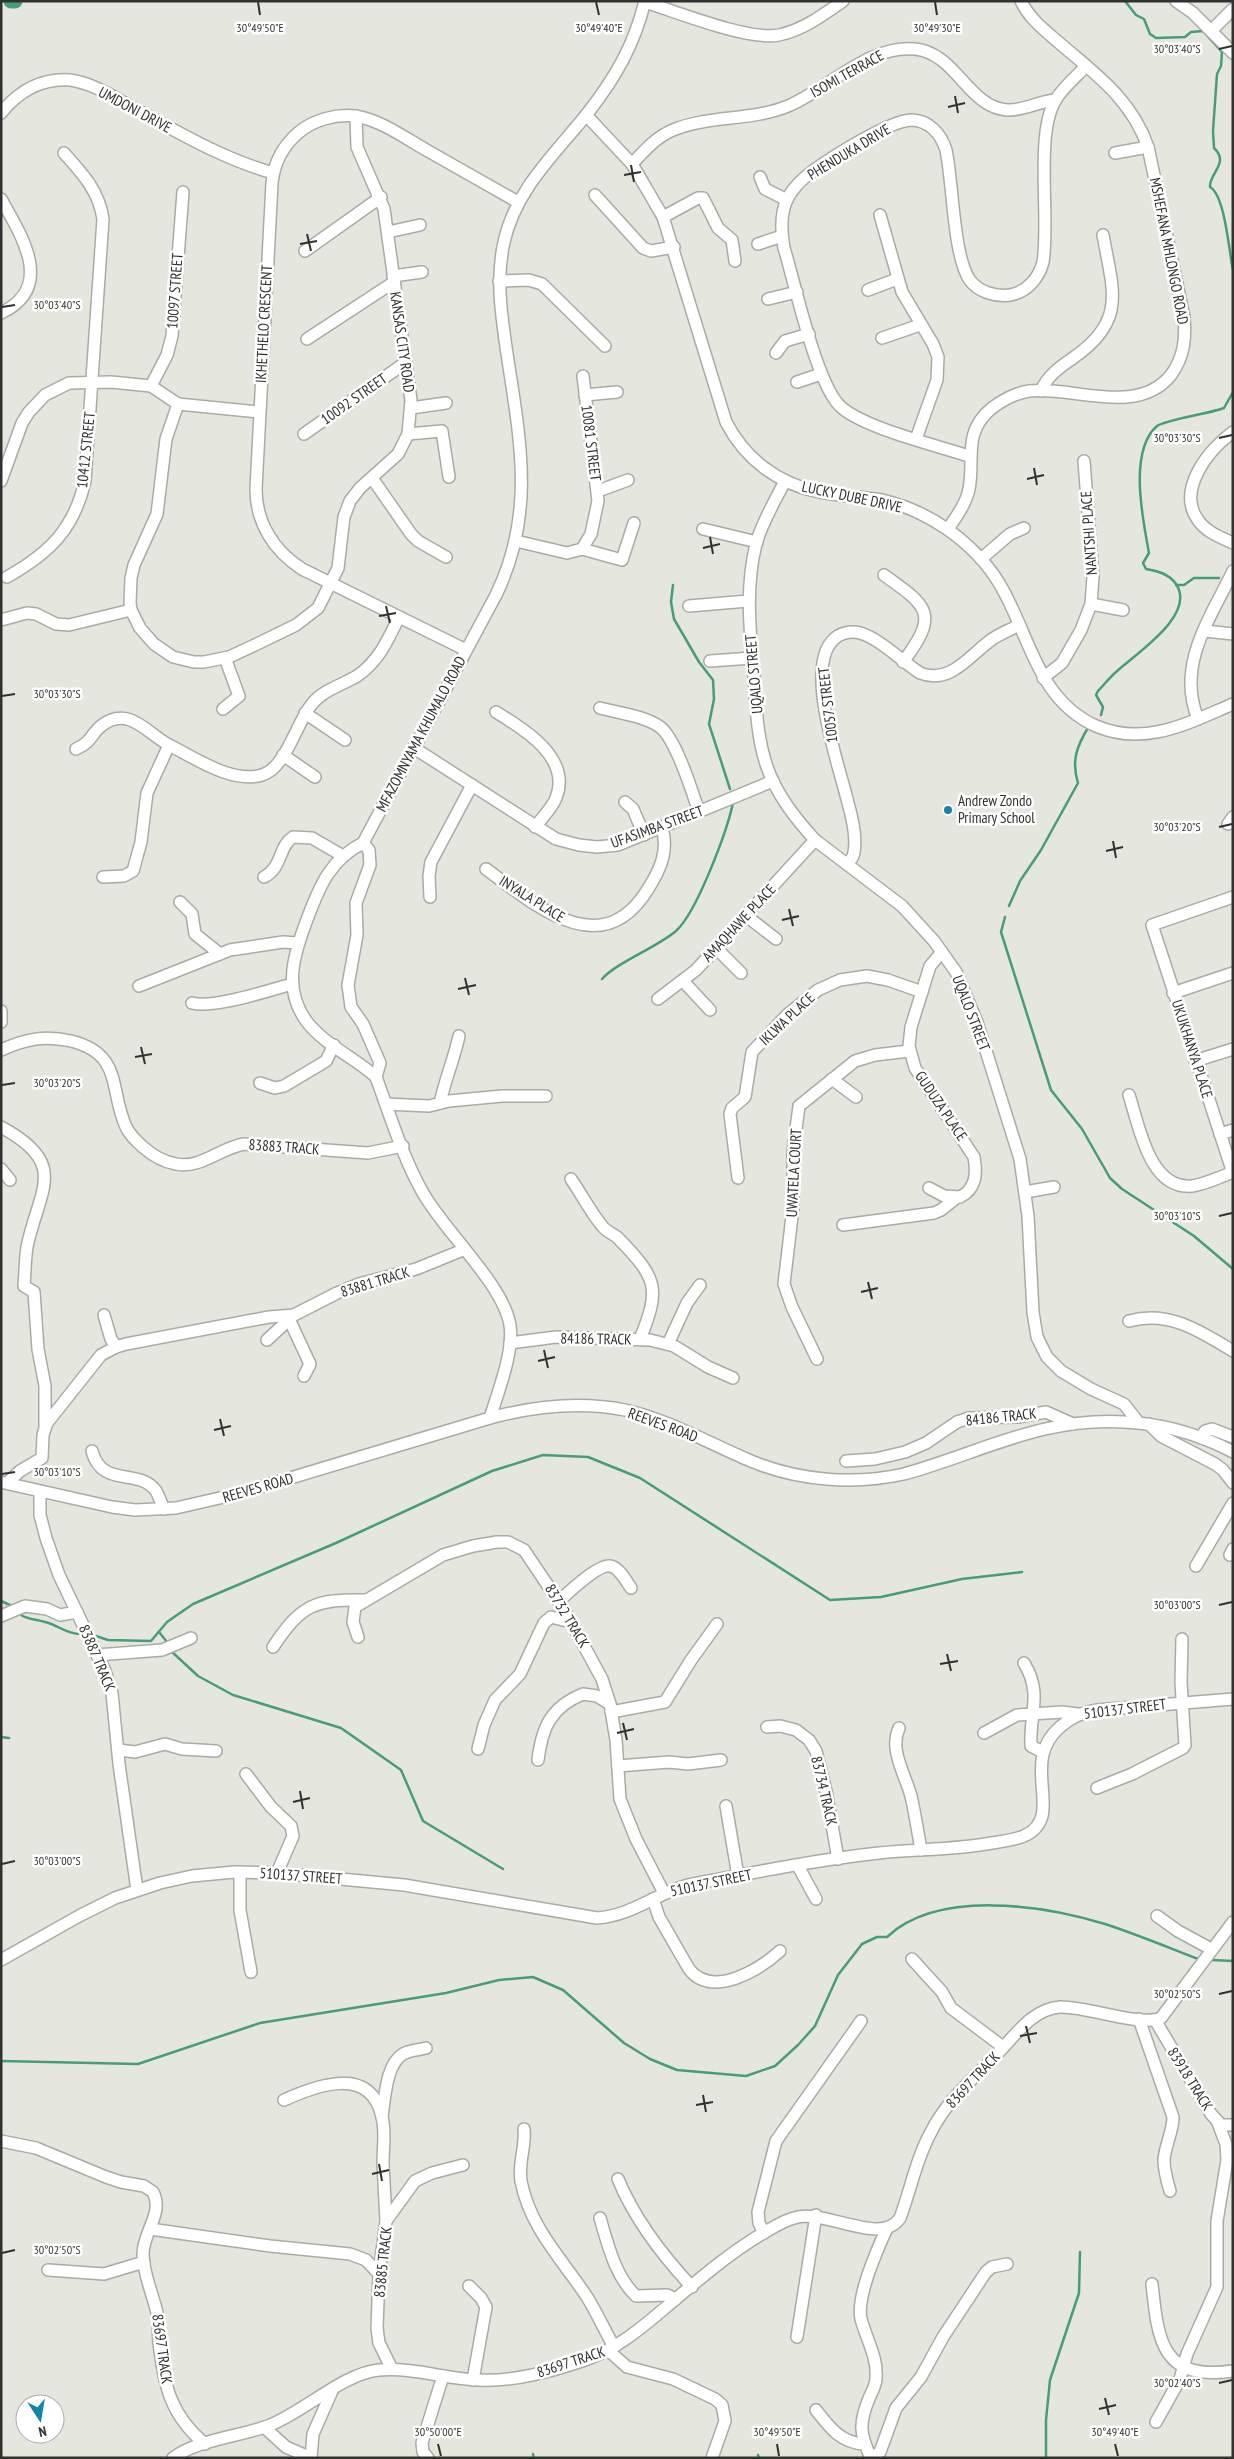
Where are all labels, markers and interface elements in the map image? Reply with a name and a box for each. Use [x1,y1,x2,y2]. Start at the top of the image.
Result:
text: 30°49'50"E [236,20,284,35]
text: 30°49'40"E [575,20,623,35]
text: 30°49'30"E [913,20,961,35]
text: 30°03'40"S [1153,41,1201,56]
street label: ISOMI TERRACE [807,46,887,102]
street label: UMDONI DRIVE [95,82,175,137]
street label: PHENDUKA DRIVE [804,119,894,184]
street label: MSHEFANA MHLONGO ROAD [1146,176,1193,326]
street label: 10097 STREET [162,252,187,330]
street label: IKHETHELO CRESCENT [251,264,276,384]
street label: KANSAS CITY ROAD [386,290,419,394]
text: 30°03'40"S [33,297,81,312]
street label: 10092 STREET [317,369,391,428]
street label: 10081 STREET [577,404,606,483]
street label: 10412 STREET [72,410,99,489]
text: 30°03'30"S [1153,430,1201,445]
street label: LUCKY DUBE DRIVE [800,477,904,516]
street label: NANTSHI PLACE [1076,490,1101,576]
street label: UQALO STREET [741,633,766,714]
street label: MFAZOMNYAMA KHUMALO ROAD [371,653,470,815]
street label: 10057 STREET [813,666,842,744]
text: 30°03'30"S [33,686,81,701]
place label: Andrew Zondo Primary School [958,791,1035,827]
street label: UFASIMBA STREET [608,801,706,852]
marker: Andrew Zondo Primary School [942,804,954,816]
text: 30°03'20"S [1153,819,1201,834]
street label: INYALA PLACE [496,871,569,926]
street label: AMAQHAWE PLACE [698,880,779,965]
street label: UQALO STREET [948,972,995,1054]
street label: IKLWA PLACE [755,988,818,1049]
street label: UKUKHANYA PLACE [1168,997,1217,1101]
street label: GUDUZA PLACE [911,1067,972,1144]
text: 30°03'20"S [33,1075,81,1090]
street label: UWATELA COURT [782,1128,805,1218]
street label: 83883 TRACK [248,1135,321,1159]
text: 30°03'10"S [1153,1208,1201,1223]
street label: 83881 TRACK [338,1262,412,1301]
street label: 84186 TRACK [560,1328,632,1349]
street label: REEVES ROAD [626,1403,701,1446]
street label: 84186 TRACK [965,1403,1038,1430]
text: 30°03'10"S [33,1464,81,1479]
street label: REEVES ROAD [220,1468,296,1507]
street label: 83732 TRACK [541,1580,594,1652]
text: 30°03'00"S [1153,1597,1201,1612]
street label: 83887 TRACK [75,1622,120,1695]
street label: 510137 STREET [1083,1694,1168,1723]
street label: 83734 TRACK [807,1754,842,1828]
text: 30°03'00"S [33,1853,81,1868]
street label: 510137 STREET [259,1863,343,1888]
street label: 510137 STREET [668,1865,754,1900]
text: 30°02'50"S [1153,1986,1201,2001]
street label: 83918 TRACK [1164,2044,1218,2114]
street label: 83697 TRACK [942,2047,1004,2112]
street label: 83885 TRACK [369,2225,396,2298]
text: 30°02'50"S [33,2242,81,2257]
street label: 83697 TRACK [148,2313,177,2386]
street label: 83697 TRACK [534,2341,608,2381]
text: 30°02'40"S [1153,2375,1201,2390]
north arrow [15,2394,65,2444]
text: N [37,2422,48,2441]
text: 30°50'00"E [414,2424,462,2439]
text: 30°49'50"E [753,2424,801,2439]
text: 30°49'40"E [1091,2424,1139,2439]

